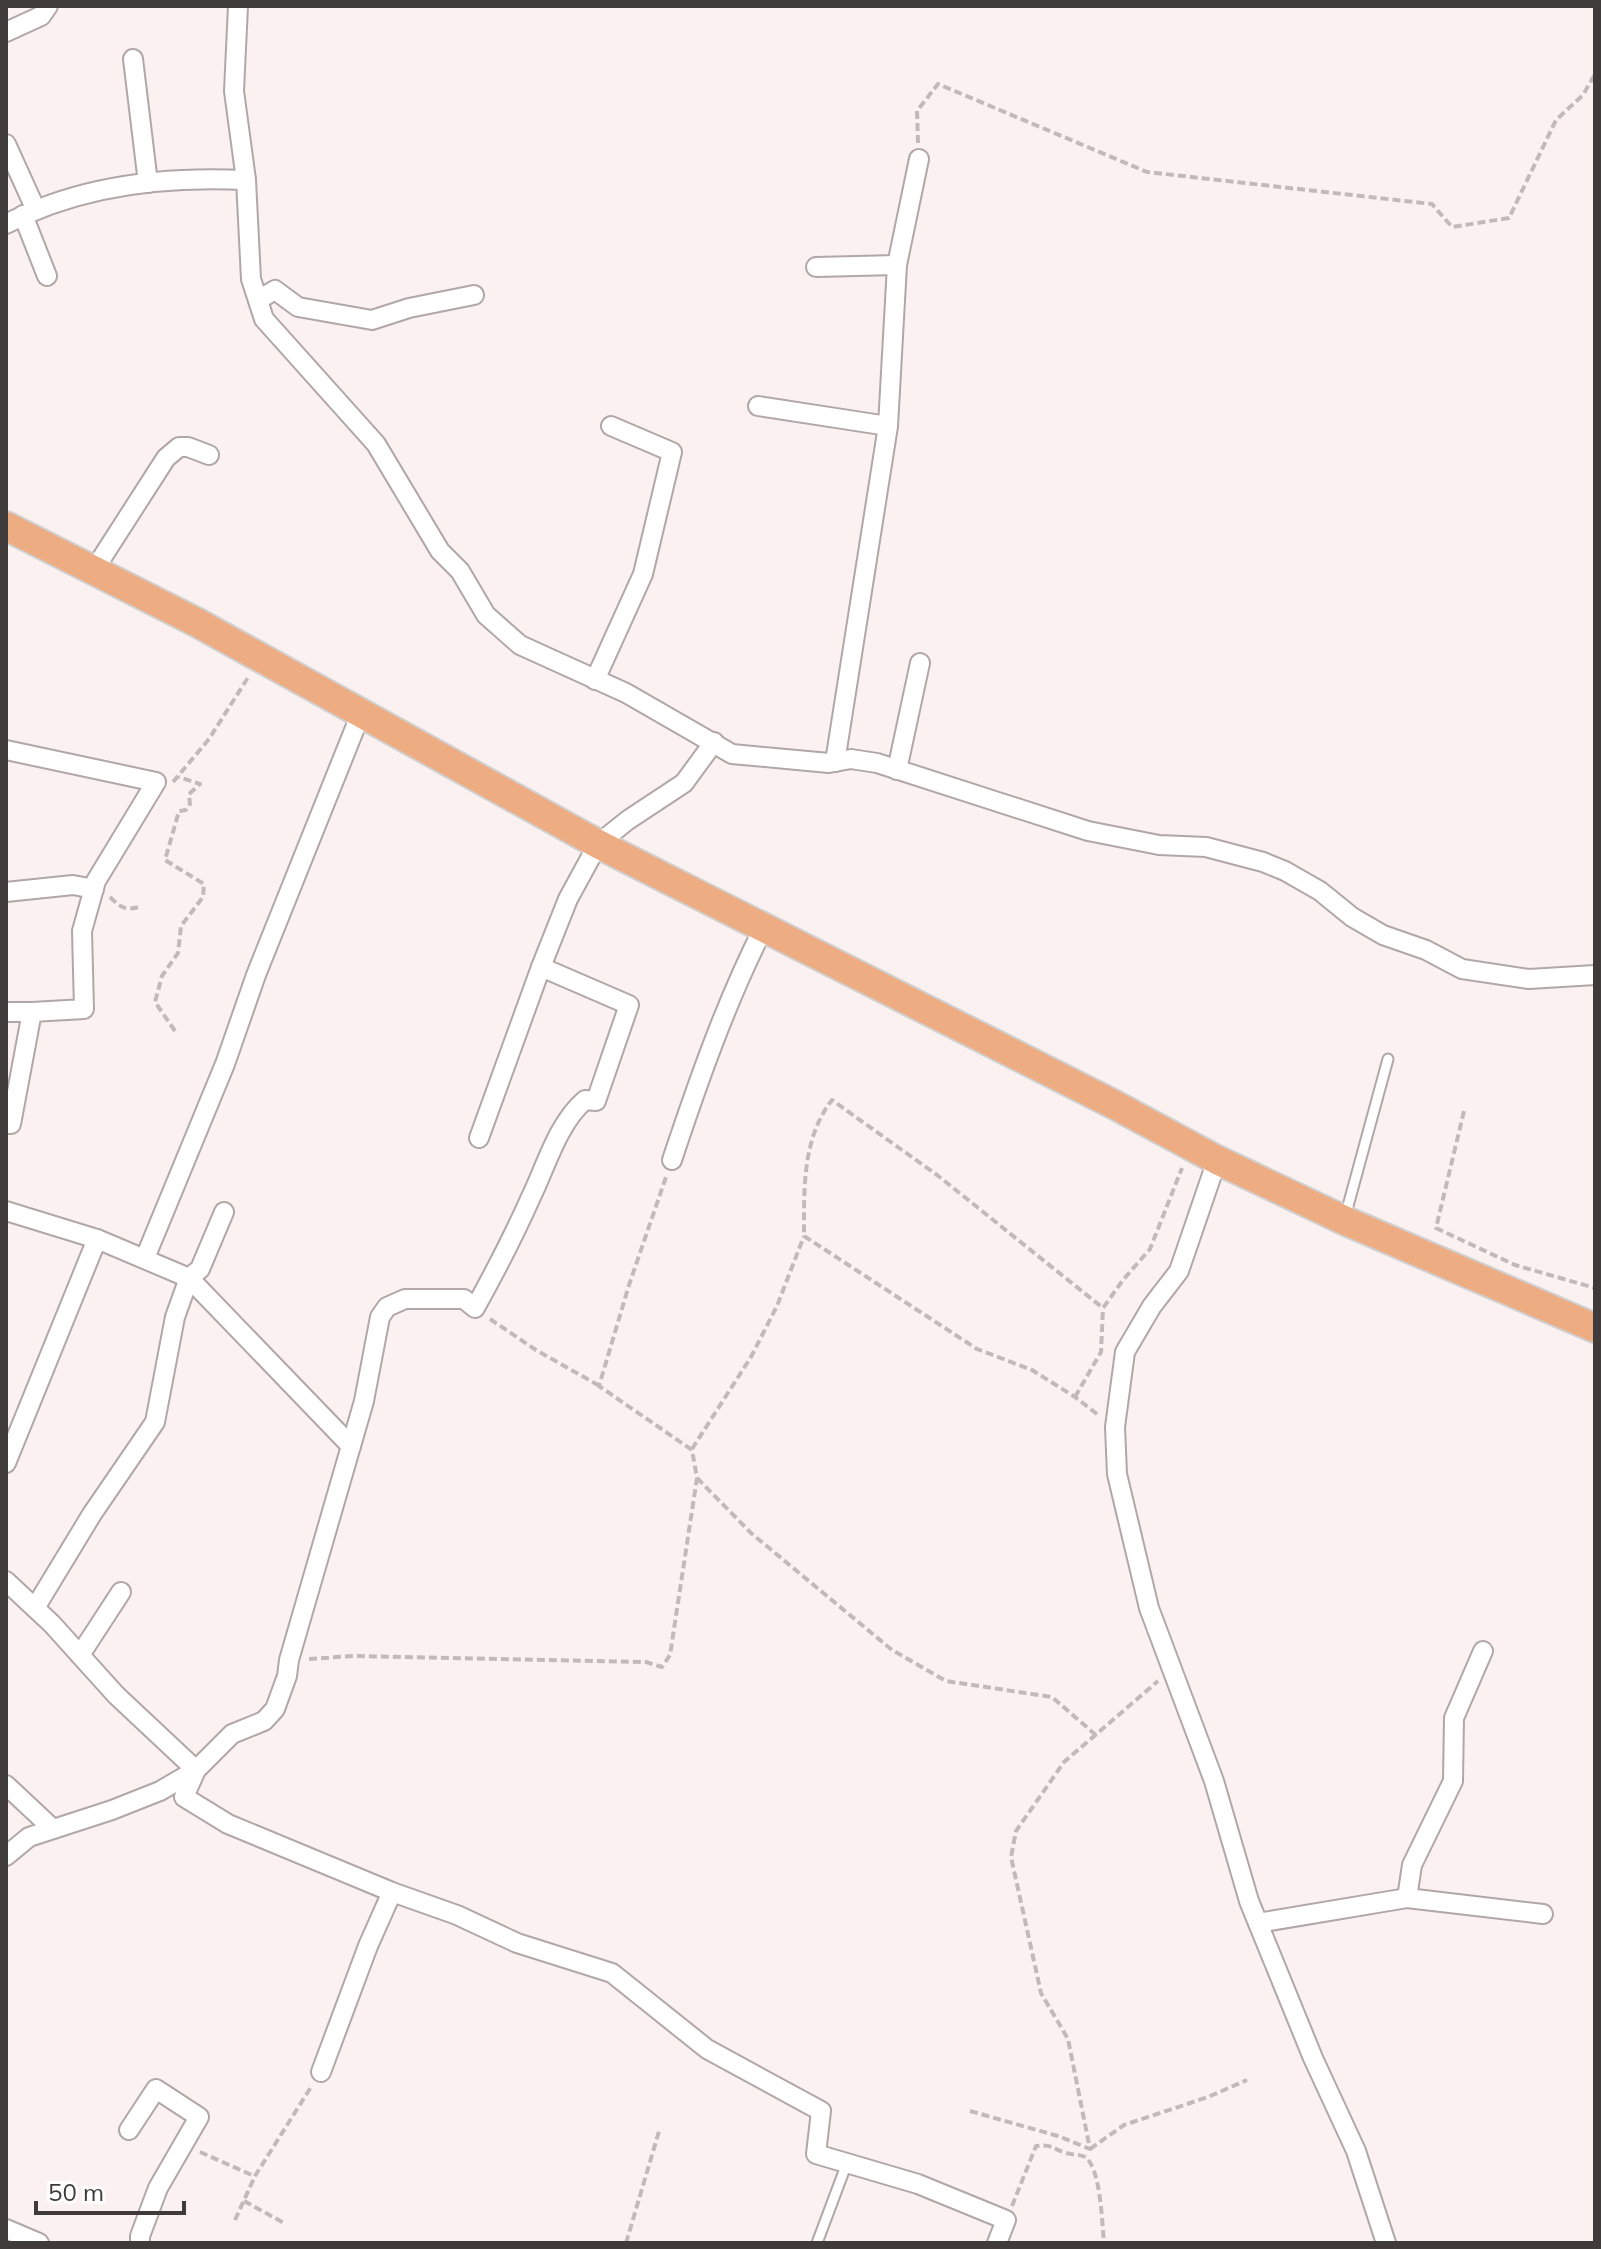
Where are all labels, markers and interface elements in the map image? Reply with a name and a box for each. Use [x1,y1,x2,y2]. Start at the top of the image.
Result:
scale bar [36,2165,184,2215]
text: 50 m [48,2177,104,2207]

